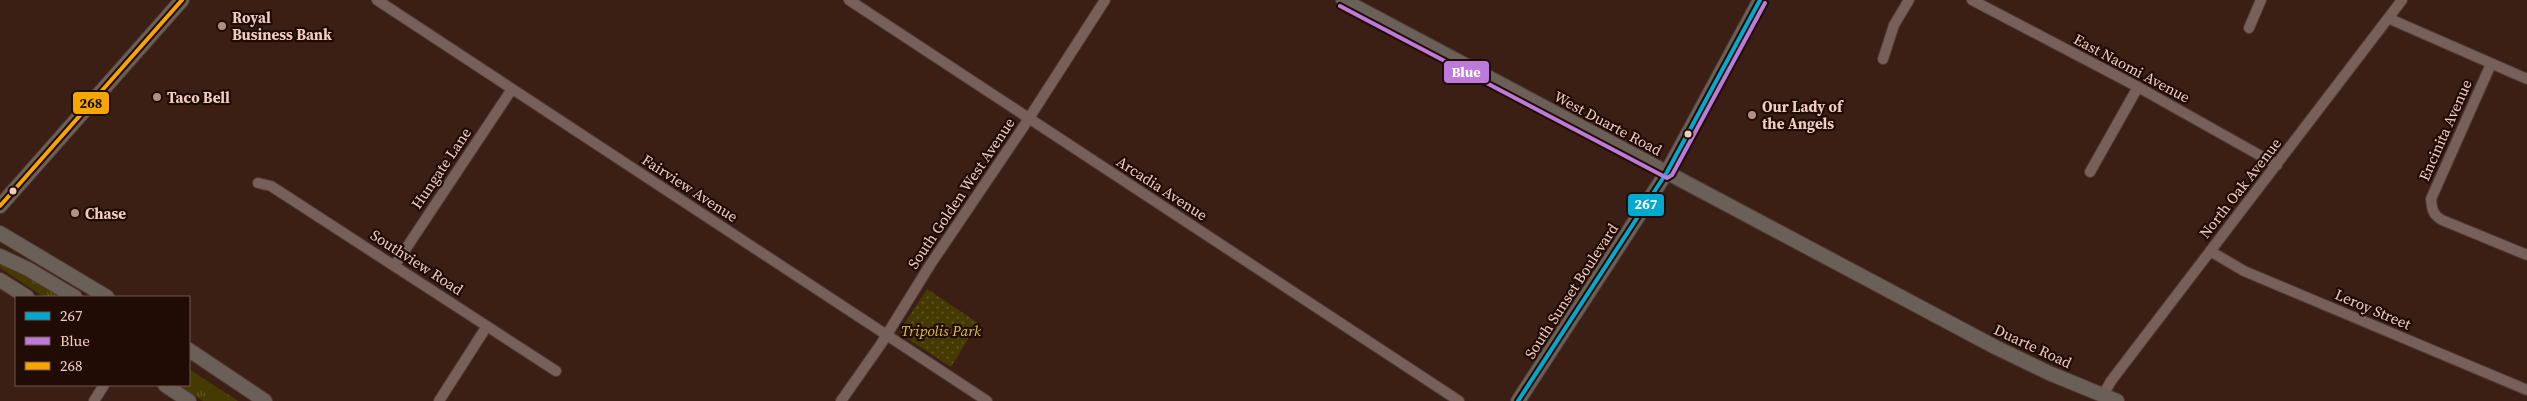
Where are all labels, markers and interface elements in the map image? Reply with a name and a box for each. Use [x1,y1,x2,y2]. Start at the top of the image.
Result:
place label: Royal Business Bank [232,7,332,45]
marker: Royal Business Bank [216,20,228,32]
street label: East Naomi Avenue [2070,28,2194,108]
line badge: Blue [1443,60,1490,84]
text: Blue [1451,62,1481,82]
street label: Encinita Avenue [2413,76,2477,184]
street label: West Duarte Road [1550,86,1666,161]
place label: Taco Bell [167,87,230,108]
line badge: 268 [72,91,110,115]
marker: Taco Bell [151,91,163,103]
text: 268 [80,93,102,113]
place label: Our Lady of the Angels [1762,96,1844,134]
marker: Our Lady of the Angels [1746,109,1758,121]
street label: South Golden West Avenue [902,113,1020,273]
street label: Hungate Lane [406,123,476,213]
unlabelled marker [1683,129,1693,139]
street label: North Oak Avenue [2194,133,2286,243]
street label: Fairview Avenue [638,149,742,227]
street label: Arcadia Avenue [1112,151,1212,225]
unlabelled marker [8,186,18,196]
line badge: 267 [1627,193,1665,217]
text: 267 [1635,194,1658,214]
place label: Chase [85,203,126,224]
marker: Chase [69,207,81,219]
street label: South Sunset Boulevard [1519,219,1623,363]
street label: Southview Road [367,224,468,300]
street label: Leroy Street [2332,284,2414,335]
legend [15,296,190,386]
text: 267 [60,305,83,326]
street label: Duarte Road [1991,319,2076,373]
park label: Tripolis Park [901,320,982,341]
text: Blue [60,330,90,351]
text: 268 [60,355,83,376]

